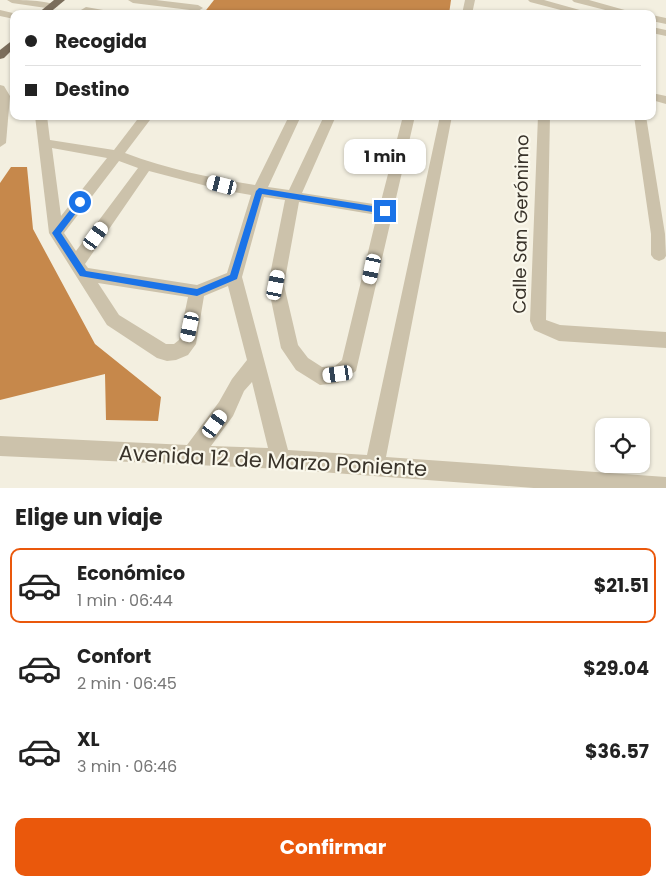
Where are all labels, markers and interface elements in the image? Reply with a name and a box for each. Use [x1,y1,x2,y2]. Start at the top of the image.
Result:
text: Recogida [55,28,147,55]
text: Destino [55,76,129,103]
street label: Calle San Gerónimo [506,134,535,314]
callout: 1 min [344,138,426,174]
text: 1 min [364,145,406,168]
car [205,174,238,196]
route start [69,191,91,213]
route end [374,200,396,222]
car [81,219,110,253]
car [361,253,382,285]
car [265,269,286,301]
car [179,311,200,343]
car [322,364,353,384]
car [200,407,229,441]
map controls [595,418,650,473]
button: locate [595,418,650,473]
street label: Avenida 12 de Marzo Poniente [118,438,428,483]
text: Elige un viaje [15,502,163,533]
text: Económico [77,560,185,587]
icon: car [17,563,62,608]
text: $21.51 [594,572,649,599]
text: 1 min · 06:44 [77,589,173,612]
text: Confort [77,643,151,670]
icon: car [17,646,62,691]
text: $29.04 [583,655,649,682]
text: 2 min · 06:45 [77,672,177,695]
text: XL [77,726,100,753]
icon: car [17,729,62,774]
text: $36.57 [585,738,649,765]
text: 3 min · 06:46 [77,755,177,778]
button: Confirmar [15,818,651,876]

